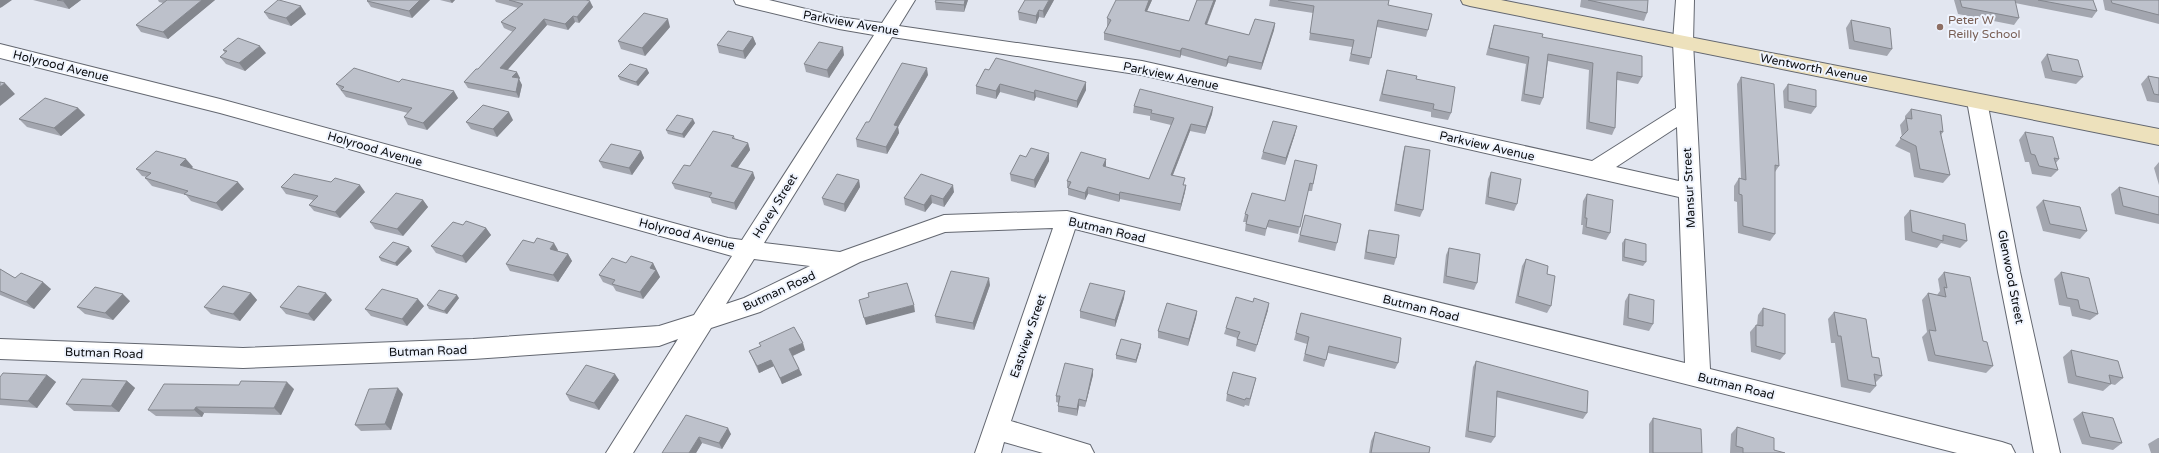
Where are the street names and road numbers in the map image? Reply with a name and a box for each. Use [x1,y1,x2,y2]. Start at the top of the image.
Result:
street label: Parkview Avenue [802,8,900,38]
street label: Holyrood Avenue [12,47,111,85]
street label: Wentworth Avenue [1759,51,1869,85]
street label: Parkview Avenue [1122,59,1220,93]
street label: Parkview Avenue [1438,128,1536,164]
street label: Holyrood Avenue [326,129,424,169]
street label: Mansur Street [1680,147,1698,229]
street label: Hovey Street [750,171,800,241]
street label: Butman Road [1067,214,1147,246]
street label: Holyrood Avenue [638,215,737,253]
street label: Glenwood Street [1995,229,2027,325]
street label: Butman Road [740,268,818,314]
street label: Eastview Street [1007,292,1049,380]
street label: Butman Road [1381,292,1461,324]
street label: Butman Road [389,343,467,359]
street label: Butman Road [65,345,143,361]
street label: Butman Road [1696,370,1776,402]

